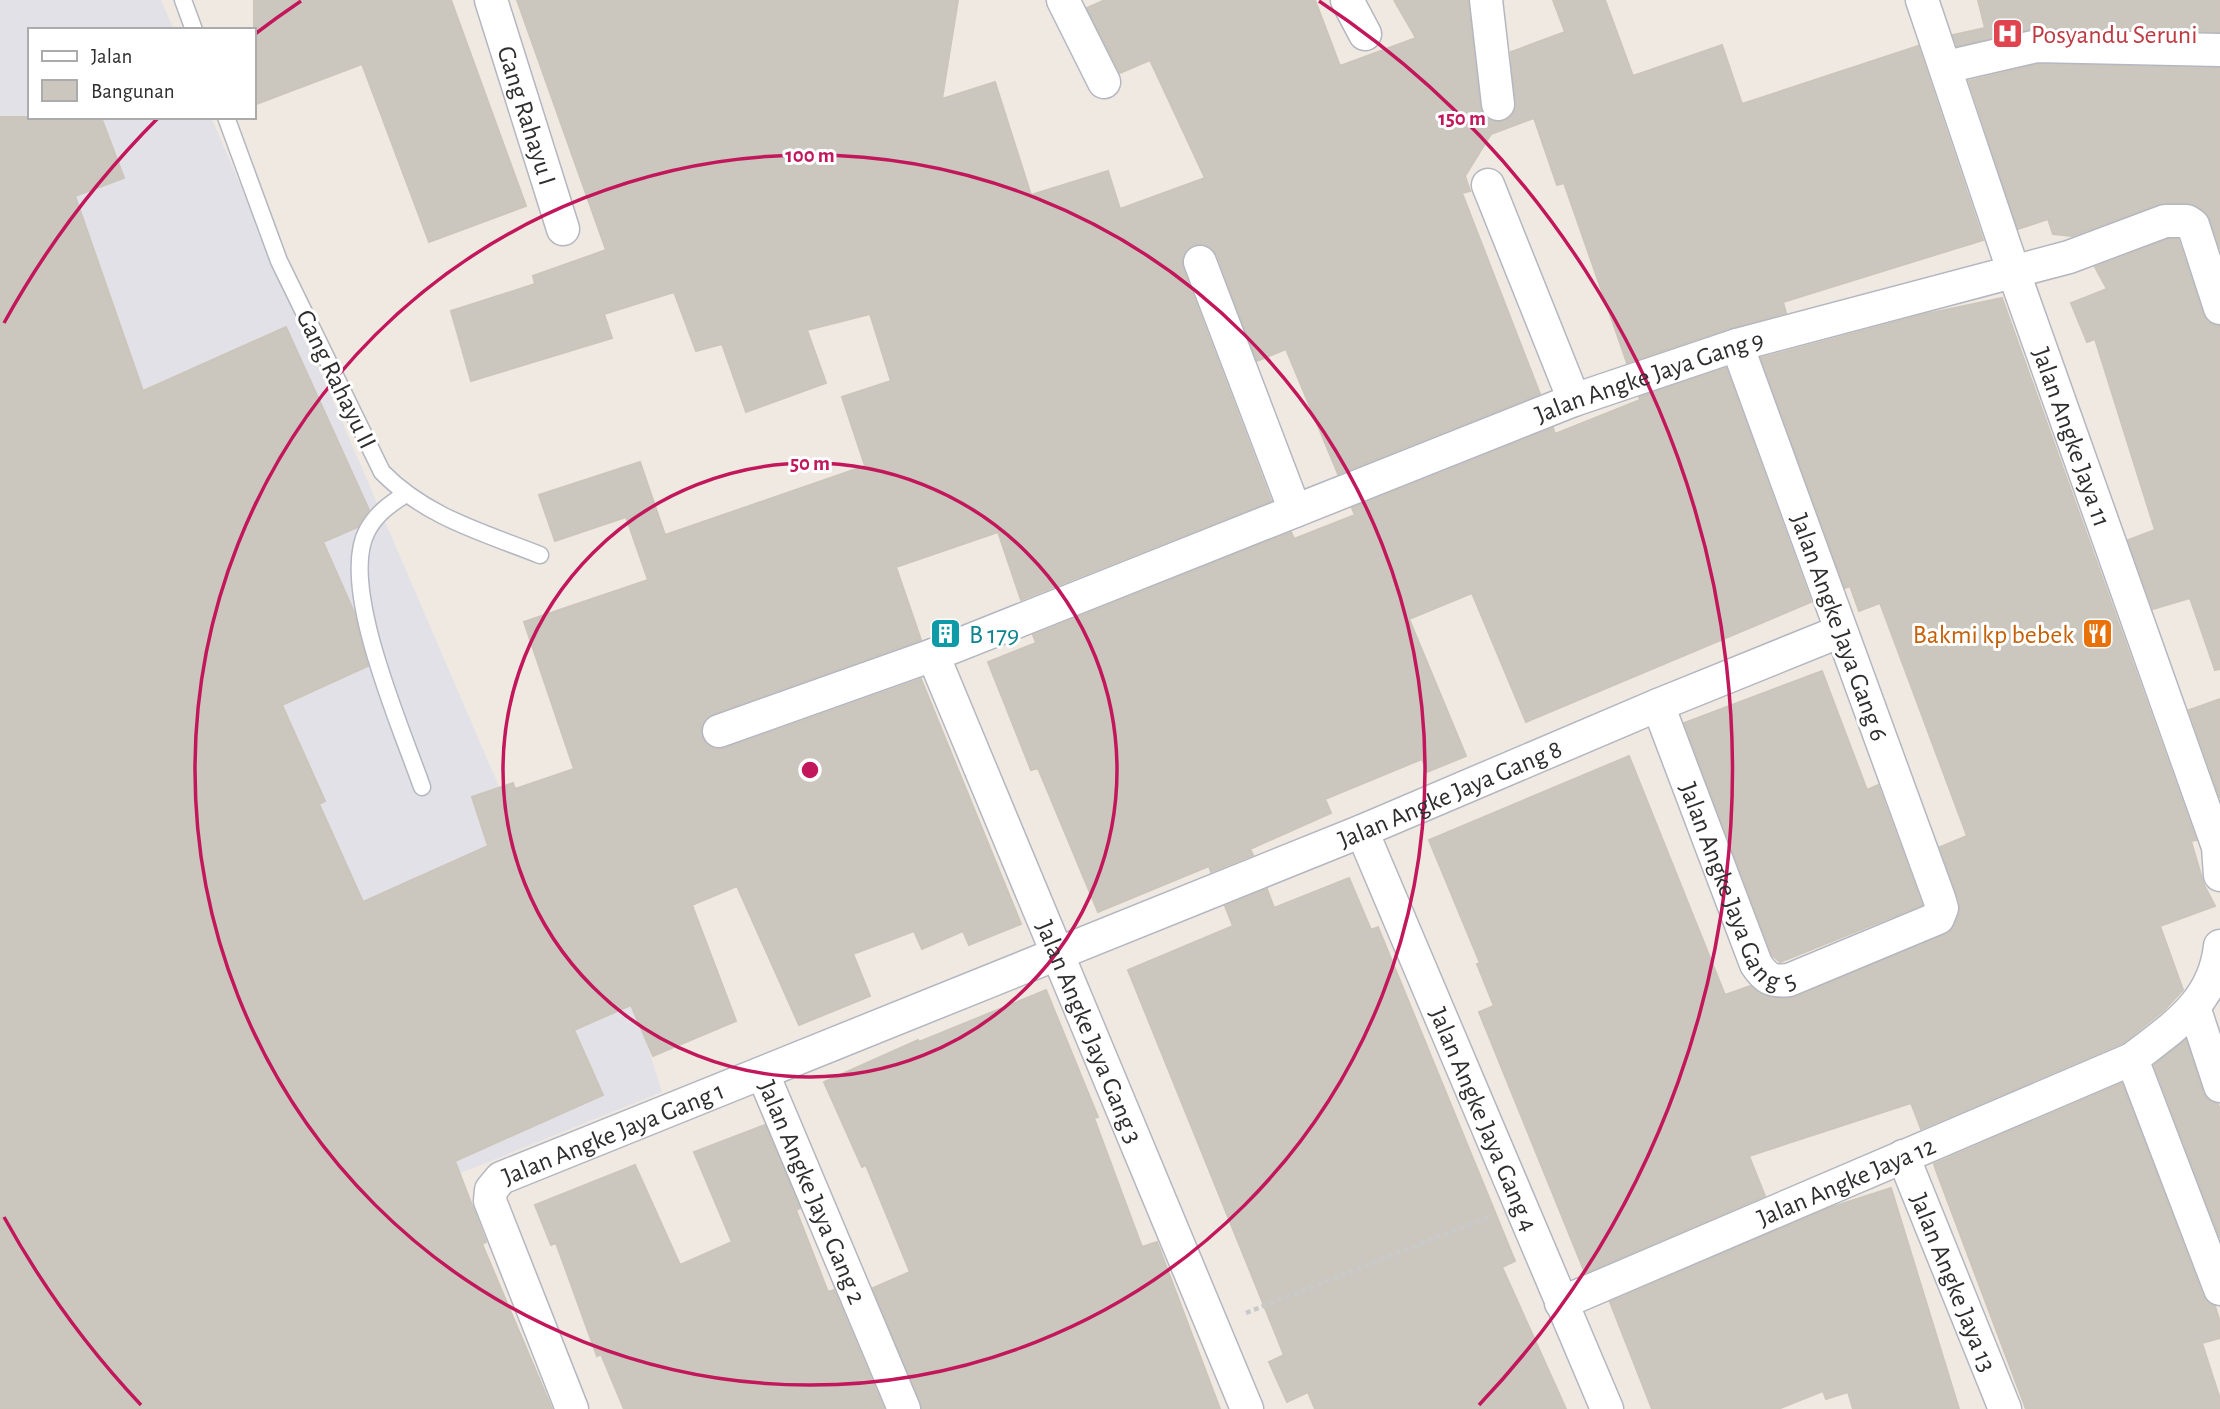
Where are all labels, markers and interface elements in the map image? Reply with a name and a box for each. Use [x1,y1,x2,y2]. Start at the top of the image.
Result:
hospital icon: Posyandu Seruni [1991,17,2025,51]
place label: Posyandu Seruni [2031,22,2198,48]
legend [28,28,256,119]
street label: Gang Rahayu I [492,43,560,188]
text: Jalan [91,46,132,67]
text: Bangunan [91,81,175,102]
text: 150 m [1438,108,1486,129]
text: 100 m [785,145,835,166]
street label: Gang Rahayu II [291,306,381,453]
street label: Jalan Angke Jaya Gang 9 [1531,326,1767,428]
street label: Jalan Angke Jaya 11 [2028,344,2115,530]
text: 50 m [790,453,830,474]
street label: Jalan Angke Jaya Gang 6 [1786,510,1892,745]
building icon: B 179 [929,617,963,651]
restaurant icon: Bakmi kp bebek [2080,617,2114,651]
place label: B 179 [969,622,1019,648]
place label: Bakmi kp bebek [1913,622,2074,648]
street label: Jalan Angke Jaya Gang 8 [1335,736,1566,853]
centre of rings [798,758,822,782]
street label: Jalan Angke Jaya Gang 5 [1675,779,1800,995]
street label: Jalan Angke Jaya Gang 3 [1031,917,1147,1147]
street label: Jalan Angke Jaya Gang 4 [1424,1004,1542,1235]
street label: Jalan Angke Jaya Gang 1 [499,1077,728,1190]
street label: Jalan Angke Jaya Gang 2 [753,1077,870,1308]
street label: Jalan Angke Jaya 12 [1753,1133,1940,1232]
street label: Jalan Angke Jaya 13 [1905,1190,2001,1375]

